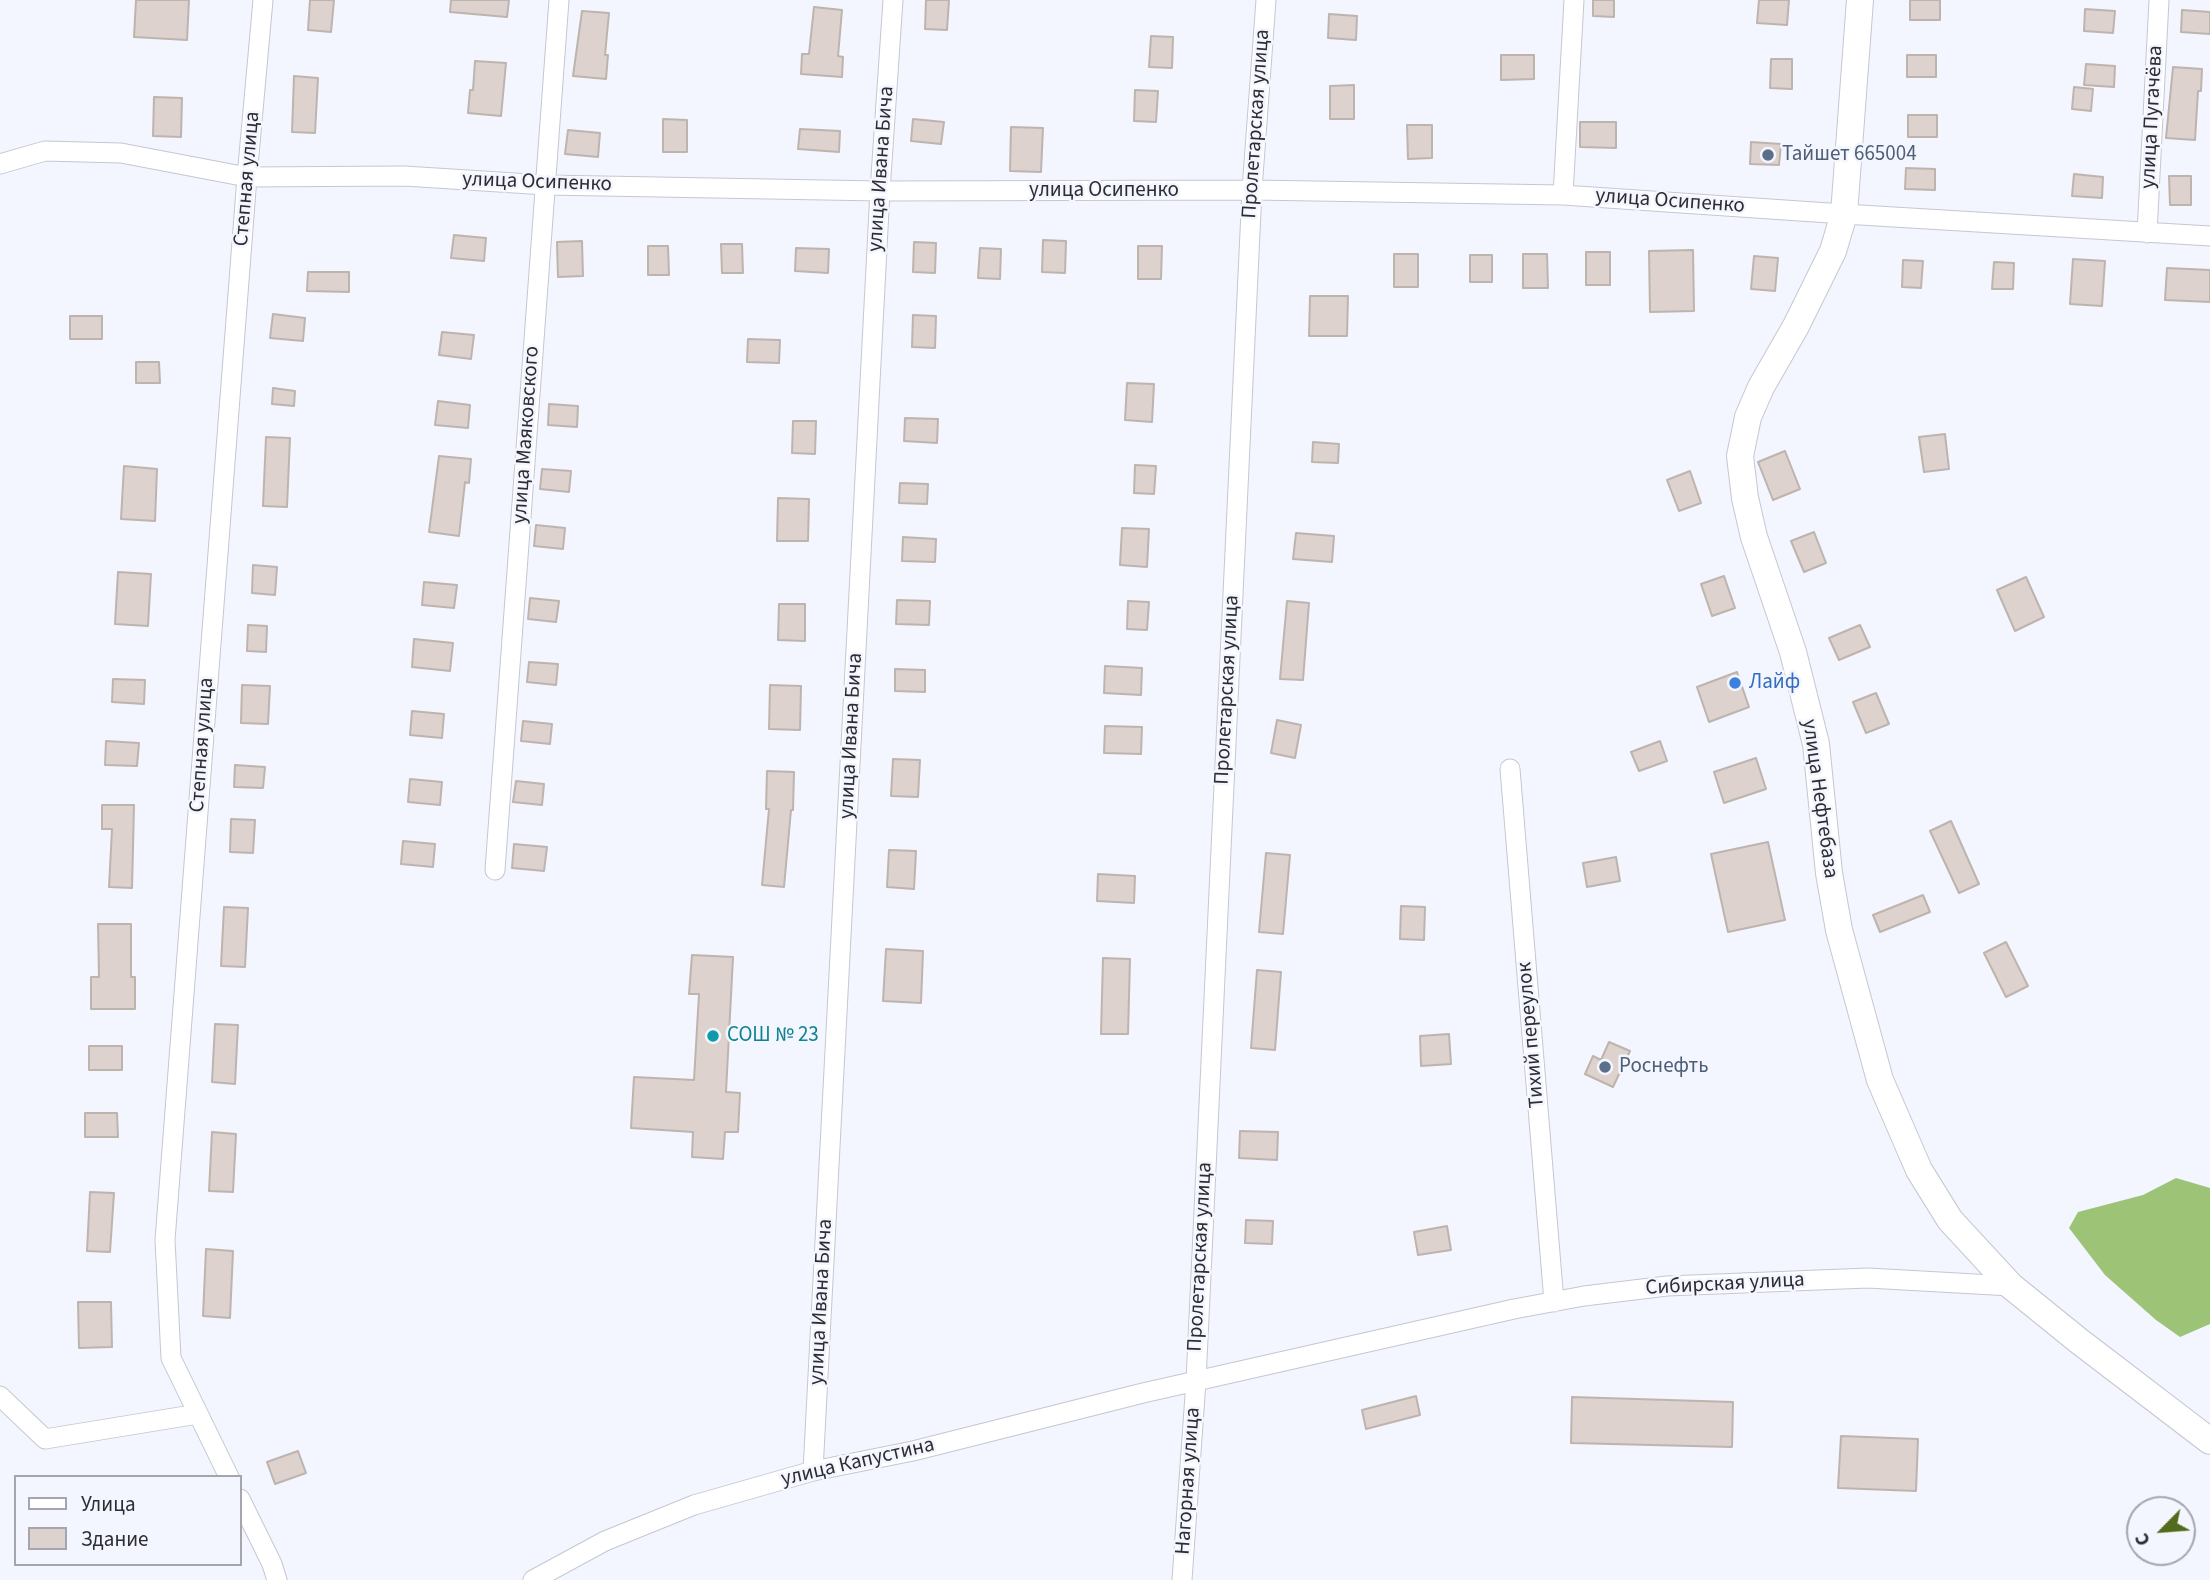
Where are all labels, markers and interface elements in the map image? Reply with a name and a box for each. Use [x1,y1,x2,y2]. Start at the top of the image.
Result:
street label: Пролетарская улица [1238,28,1276,220]
street label: улица Пугачёва [2137,45,2169,189]
street label: улица Ивана Бича [864,85,900,253]
street label: Степная улица [230,111,266,247]
place label: Тайшет 665004 [1782,142,1917,168]
marker: Тайшет 665004 [1760,147,1776,163]
street label: улица Осипенко [462,168,612,198]
street label: улица Осипенко [1029,178,1179,204]
street label: улица Осипенко [1594,184,1746,220]
street label: улица Маяковского [508,345,546,525]
street label: Пролетарская улица [1210,595,1246,785]
street label: улица Ивана Бича [835,652,869,820]
place label: Лайф [1749,670,1800,696]
marker: Лайф [1727,675,1743,691]
street label: Степная улица [186,677,220,813]
street label: улица Нефтебаза [1795,718,1843,880]
street label: Тихий переулок [1513,961,1551,1109]
place label: СОШ № 23 [727,1023,819,1049]
marker: СОШ № 23 [705,1028,721,1044]
place label: Роснефть [1619,1054,1709,1080]
marker: Роснефть [1597,1059,1613,1075]
street label: Пролетарская улица [1183,1162,1219,1352]
street label: улица Ивана Бича [805,1218,839,1386]
street label: Сибирская улица [1645,1268,1805,1302]
street label: Нагорная улица [1171,1407,1207,1555]
street label: улица Капустина [779,1433,937,1493]
legend [14,1475,242,1566]
text: Улица [81,1489,136,1519]
north arrow [2126,1496,2196,1566]
text: Здание [81,1524,149,1554]
text: С [2129,1529,2158,1550]

